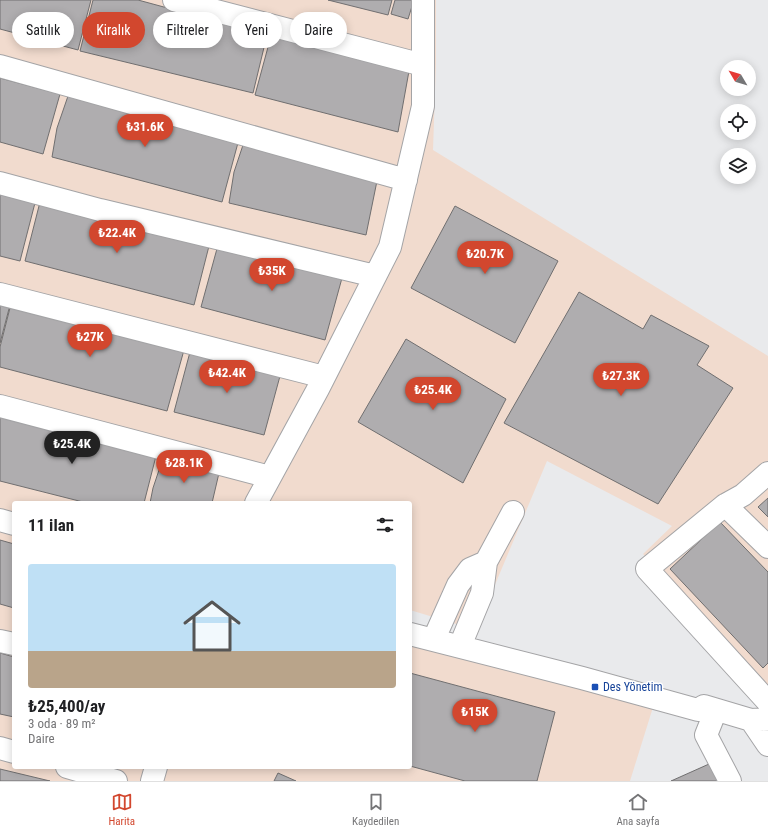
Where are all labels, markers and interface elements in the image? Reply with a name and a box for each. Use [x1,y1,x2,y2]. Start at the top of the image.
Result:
chip: Satılık [12,12,74,48]
chip: Kiralık [82,12,145,48]
chip: Filtreler [153,12,223,48]
chip: Yeni [231,12,282,48]
chip: Daire [290,12,347,48]
north arrow [720,60,756,96]
map controls [720,60,756,184]
button: locate [720,104,756,140]
pin: ₺31.6K [112,114,178,148]
text: ₺31.6K [126,119,164,134]
button: layers [720,148,756,184]
pin: ₺22.4K [84,220,150,254]
text: ₺22.4K [98,225,136,240]
pin: ₺20.7K [452,241,518,275]
text: ₺20.7K [466,246,504,261]
pin: ₺35K [248,258,296,292]
text: ₺35K [258,263,286,278]
pin: ₺27K [66,324,114,358]
text: ₺27K [76,329,104,344]
pin: ₺42.4K [194,360,260,394]
pin: ₺27.3K [588,363,654,397]
text: ₺42.4K [208,365,246,380]
text: ₺27.3K [602,368,640,383]
pin: ₺25.4K [400,377,466,411]
text: ₺25.4K [414,382,452,397]
pin: ₺25.4K [39,431,105,465]
text: ₺25.4K [53,436,91,451]
pin: ₺28.1K [151,450,217,484]
text: ₺28.1K [165,455,203,470]
icon: filters [374,514,396,536]
text: 11 ilan [28,515,74,535]
icon: home [176,590,248,662]
place label: Des Yönetim [603,680,662,694]
marker: Des Yönetim [590,682,600,692]
text: ₺25,400/ay [28,696,105,716]
pin: ₺15K [451,699,499,733]
text: ₺15K [461,704,489,719]
text: 3 oda · 89 m² [28,716,96,731]
text: Daire [28,731,55,746]
tab: Harita [109,791,135,828]
tab: Kaydedilen [352,791,399,828]
tab: Ana sayfa [616,791,659,828]

